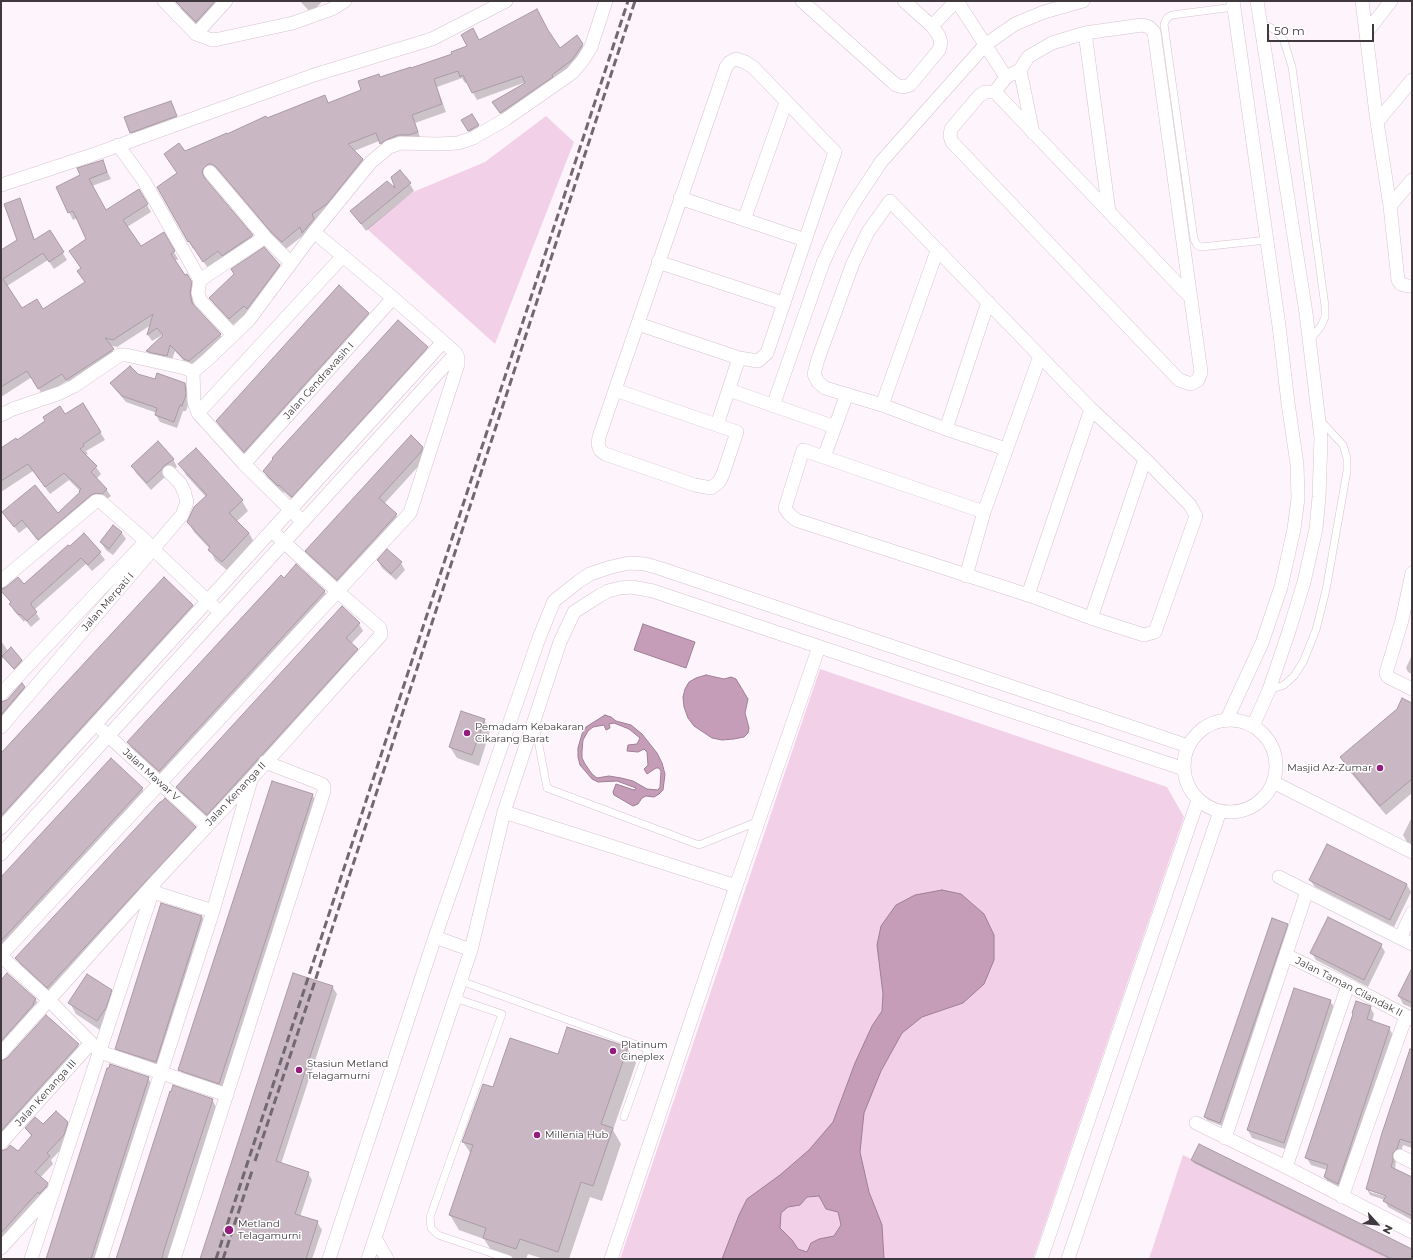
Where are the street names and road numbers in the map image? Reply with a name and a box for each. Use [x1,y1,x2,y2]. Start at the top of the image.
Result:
street label: Jalan Cendrawasih I [281,340,357,422]
street label: Jalan Merpati I [79,570,137,634]
street label: Jalan Mawar V [120,746,182,804]
street label: Jalan Kenanga II [203,760,269,828]
street label: Jalan Taman Cilandak II [1293,955,1405,1019]
street label: Jalan Kenanga III [13,1057,79,1129]

